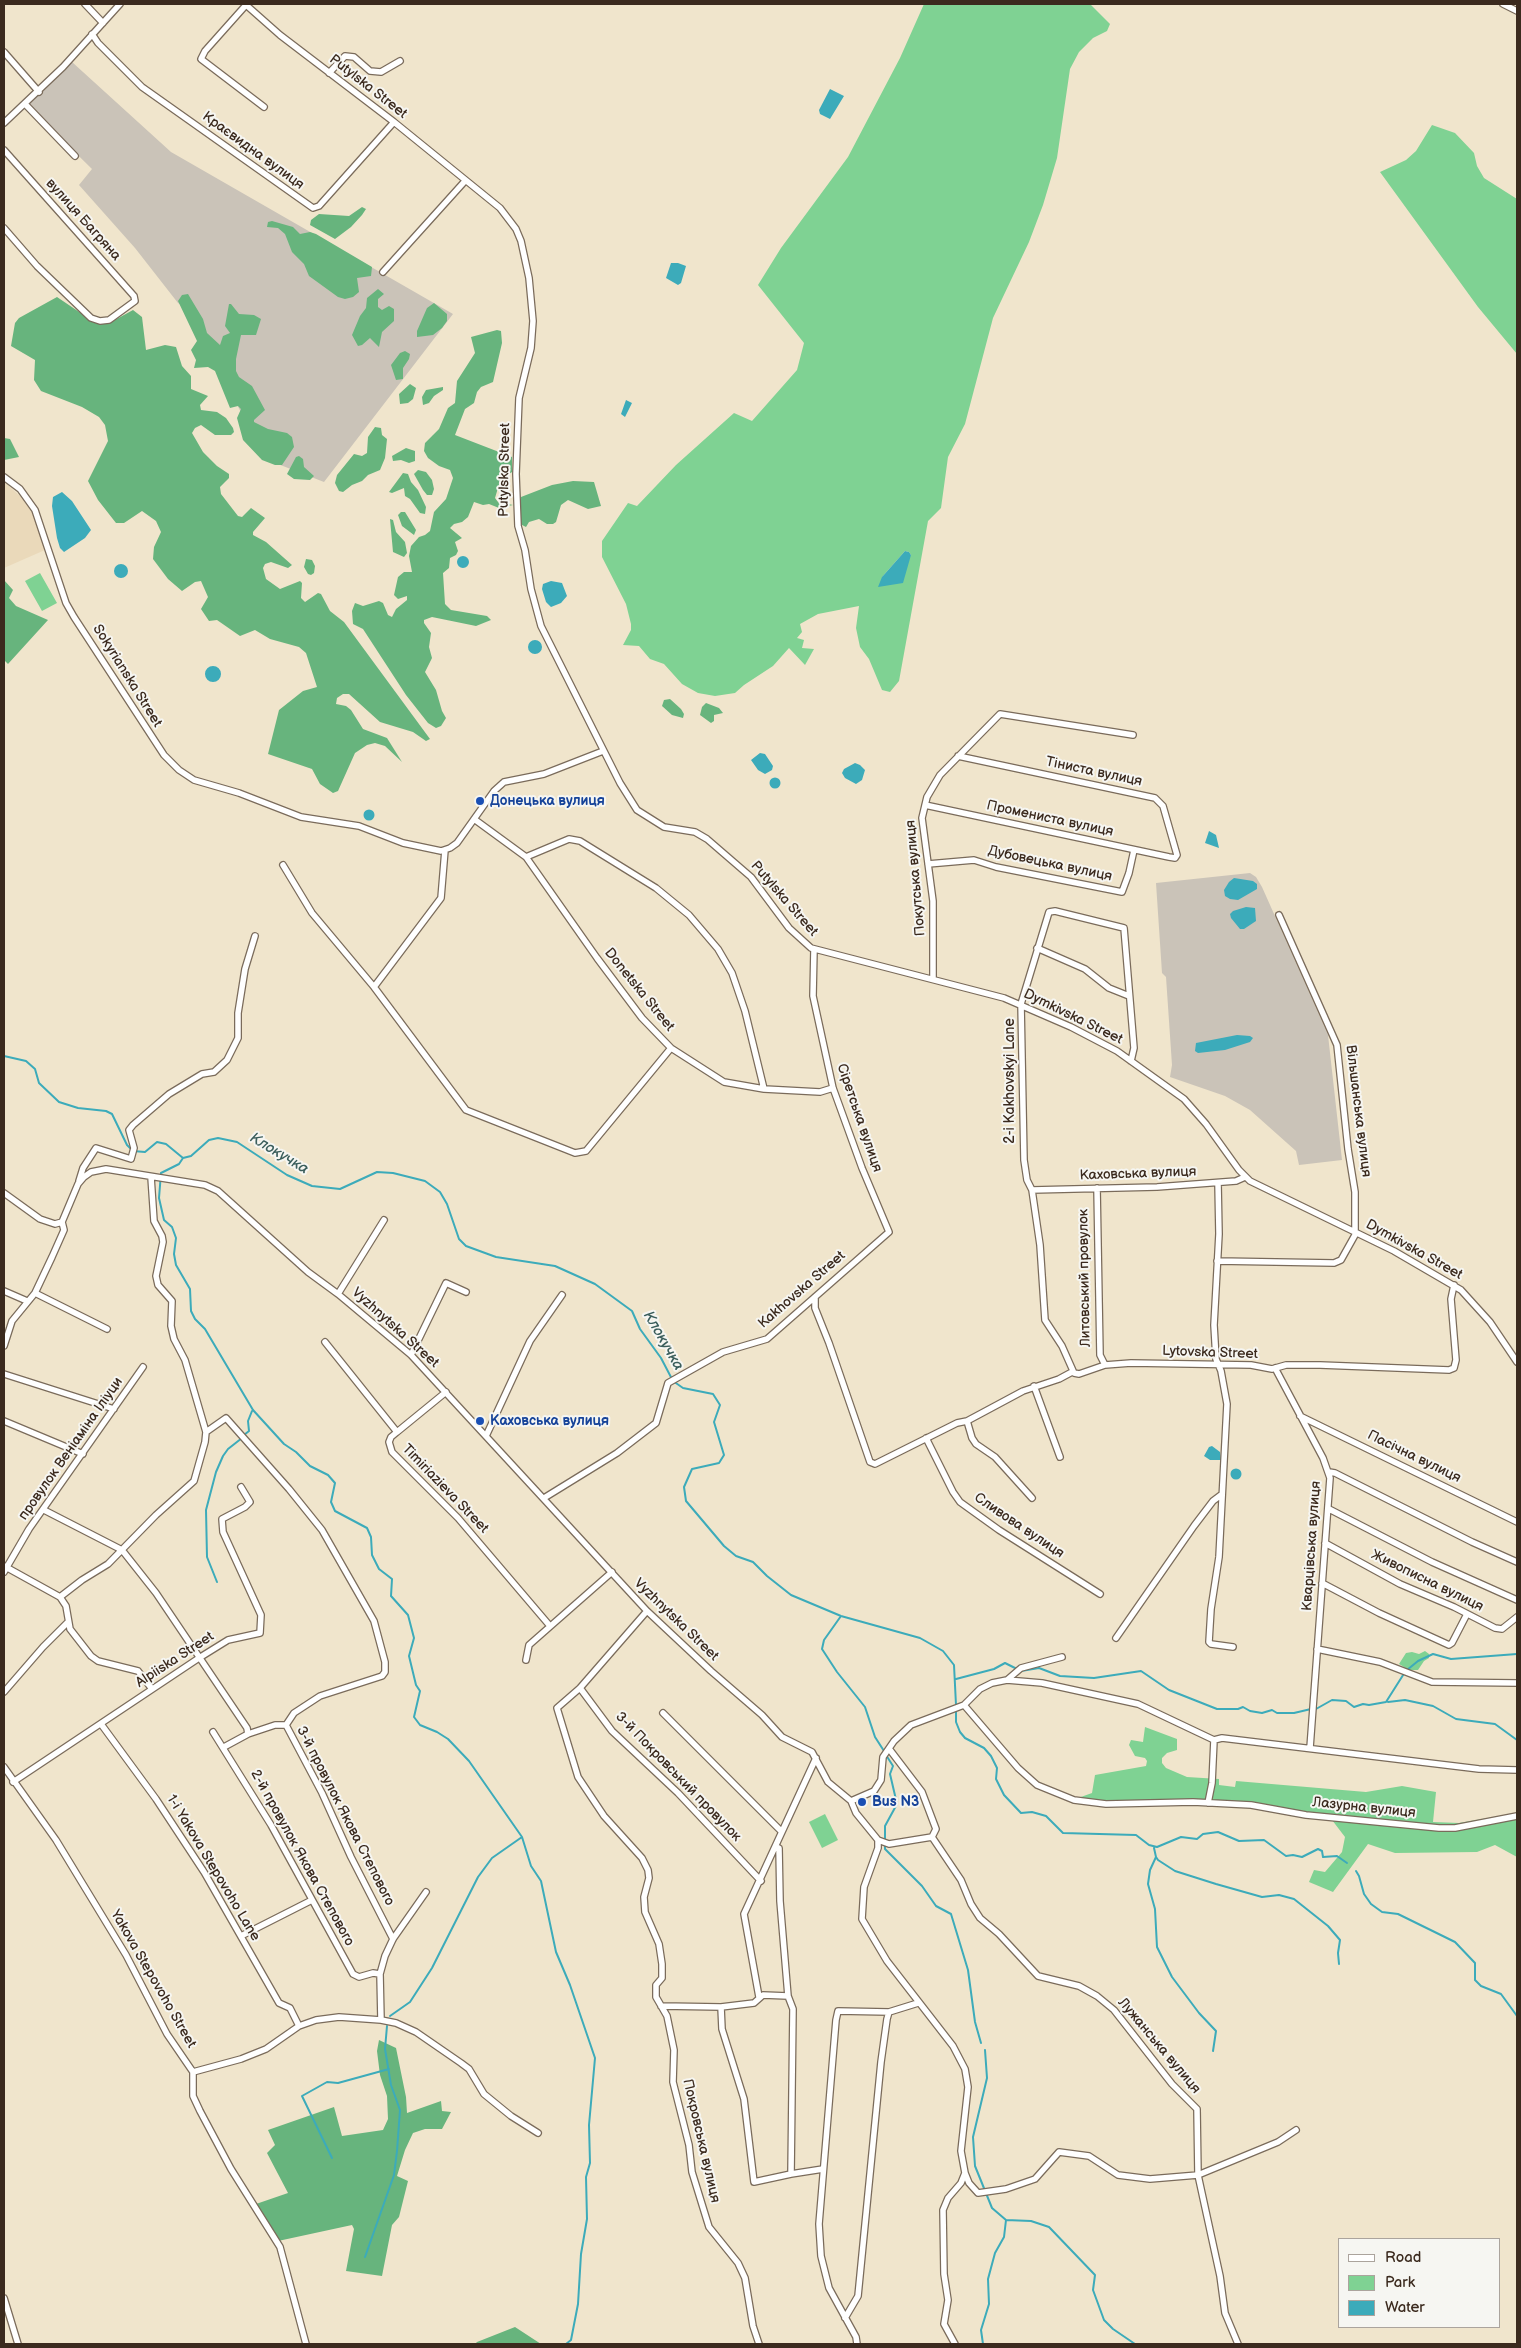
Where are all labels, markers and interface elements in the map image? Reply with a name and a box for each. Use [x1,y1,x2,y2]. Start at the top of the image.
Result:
street label: Putylska Street [326,51,410,123]
street label: Краєвидна вулиця [199,108,307,194]
street label: вулиця Багряна [42,175,124,265]
street label: Putylska Street [496,423,514,517]
street label: Sokyrianska Street [89,622,165,730]
street label: Тіниста вулиця [1044,754,1144,790]
place label: Донецька вулиця [490,793,605,809]
marker: Донецька вулиця [474,795,486,807]
street label: Промениста вулиця [985,797,1115,841]
street label: Покутська вулиця [903,819,929,937]
street label: Дубовецька вулиця [986,843,1114,885]
street label: Putylska Street [747,858,821,940]
street label: Donetska Street [600,945,678,1035]
street label: Dymkivska Street [1021,986,1125,1048]
street label: 2-i Kakhovskyi Lane [1002,1018,1018,1144]
street label: Вільшанська вулиця [1342,1044,1374,1178]
street label: Сіретська вулиця [833,1062,885,1174]
water label: Клокучка [246,1129,312,1179]
street label: Каховська вулиця [1079,1164,1197,1184]
street label: Литовський провулок [1075,1209,1095,1347]
street label: Dymkivska Street [1363,1216,1465,1284]
street label: Kakhovska Street [755,1248,849,1332]
street label: Vyzhnytska Street [348,1284,442,1372]
water label: Клокучка [639,1308,687,1374]
street label: Lytovska Street [1162,1343,1258,1363]
street label: провулок Веніаміна Іліуци [15,1374,127,1524]
place label: Каховська вулиця [490,1413,609,1429]
marker: Каховська вулиця [474,1415,486,1427]
street label: Пасічна вулиця [1365,1427,1463,1487]
street label: Timiriazieva Street [398,1441,492,1537]
street label: Кварцівська вулиця [1299,1480,1325,1612]
street label: Сливова вулиця [971,1490,1067,1562]
street label: Живописна вулиця [1368,1546,1486,1616]
street label: Vyzhnytska Street [630,1575,722,1665]
street label: Alpiiska Street [133,1628,217,1692]
street label: 3-й Покровський провулок [612,1709,744,1845]
street label: 3-й провулок Якова Степового [292,1724,398,1908]
street label: 2-й провулок Якова Степового [246,1767,358,1949]
street label: 1-i Yakova Stepovoho Lane [163,1792,263,1944]
place label: Bus N3 [872,1794,919,1810]
street label: Лазурна вулиця [1312,1794,1416,1822]
marker: Bus N3 [856,1796,868,1808]
street label: Yakova Stepovoho Street [107,1907,199,2051]
street label: Лужанська вулиця [1114,1995,1204,2097]
street label: Покровська вулиця [679,2078,723,2204]
legend [1338,2238,1501,2328]
text: Road [1385,2248,1421,2267]
text: Park [1385,2273,1415,2292]
text: Water [1385,2298,1425,2317]

